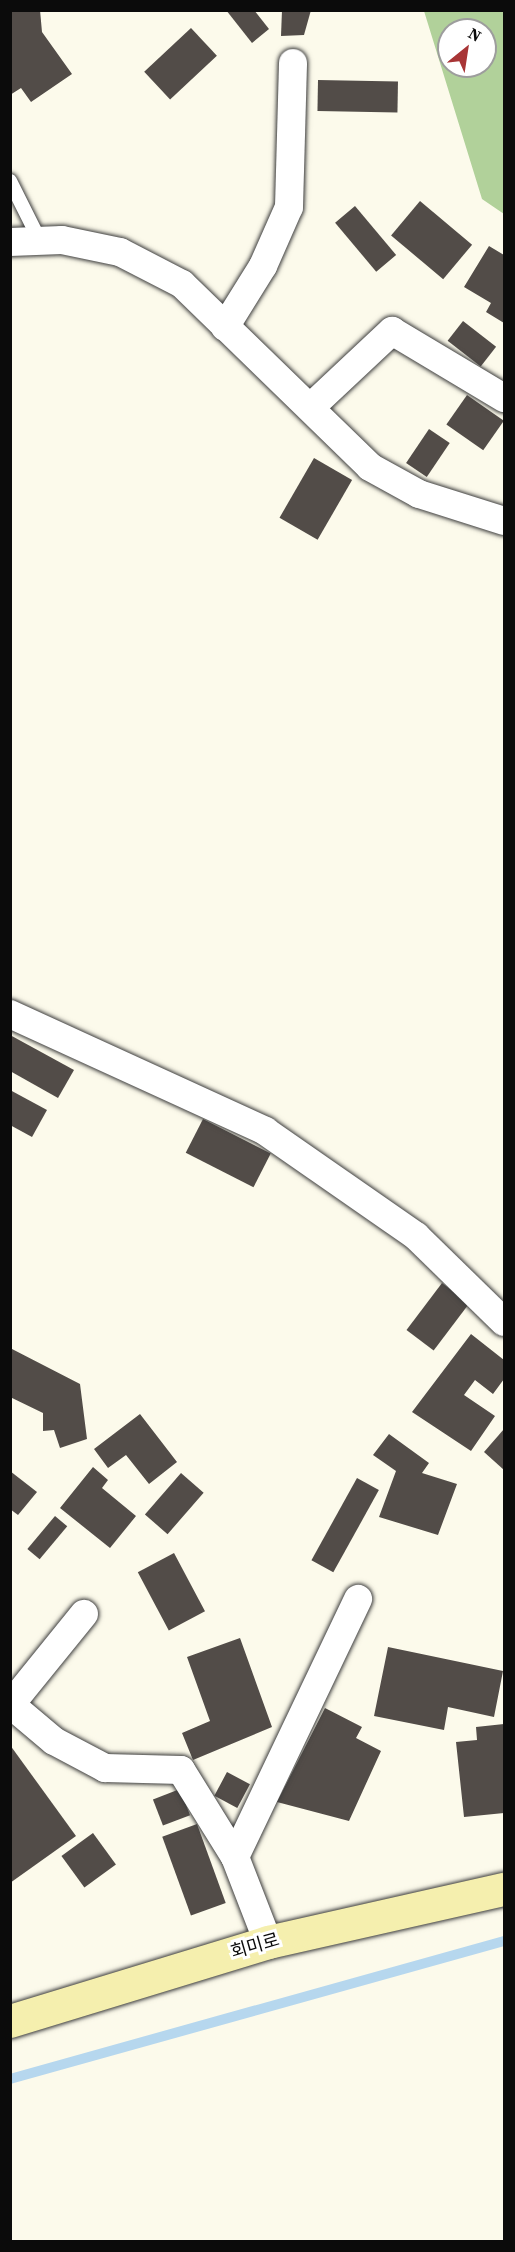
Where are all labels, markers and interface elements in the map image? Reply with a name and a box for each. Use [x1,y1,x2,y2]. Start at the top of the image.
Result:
north arrow [437,18,497,78]
text: N [464,22,486,47]
street label: 회미로 [228,1929,282,1963]

